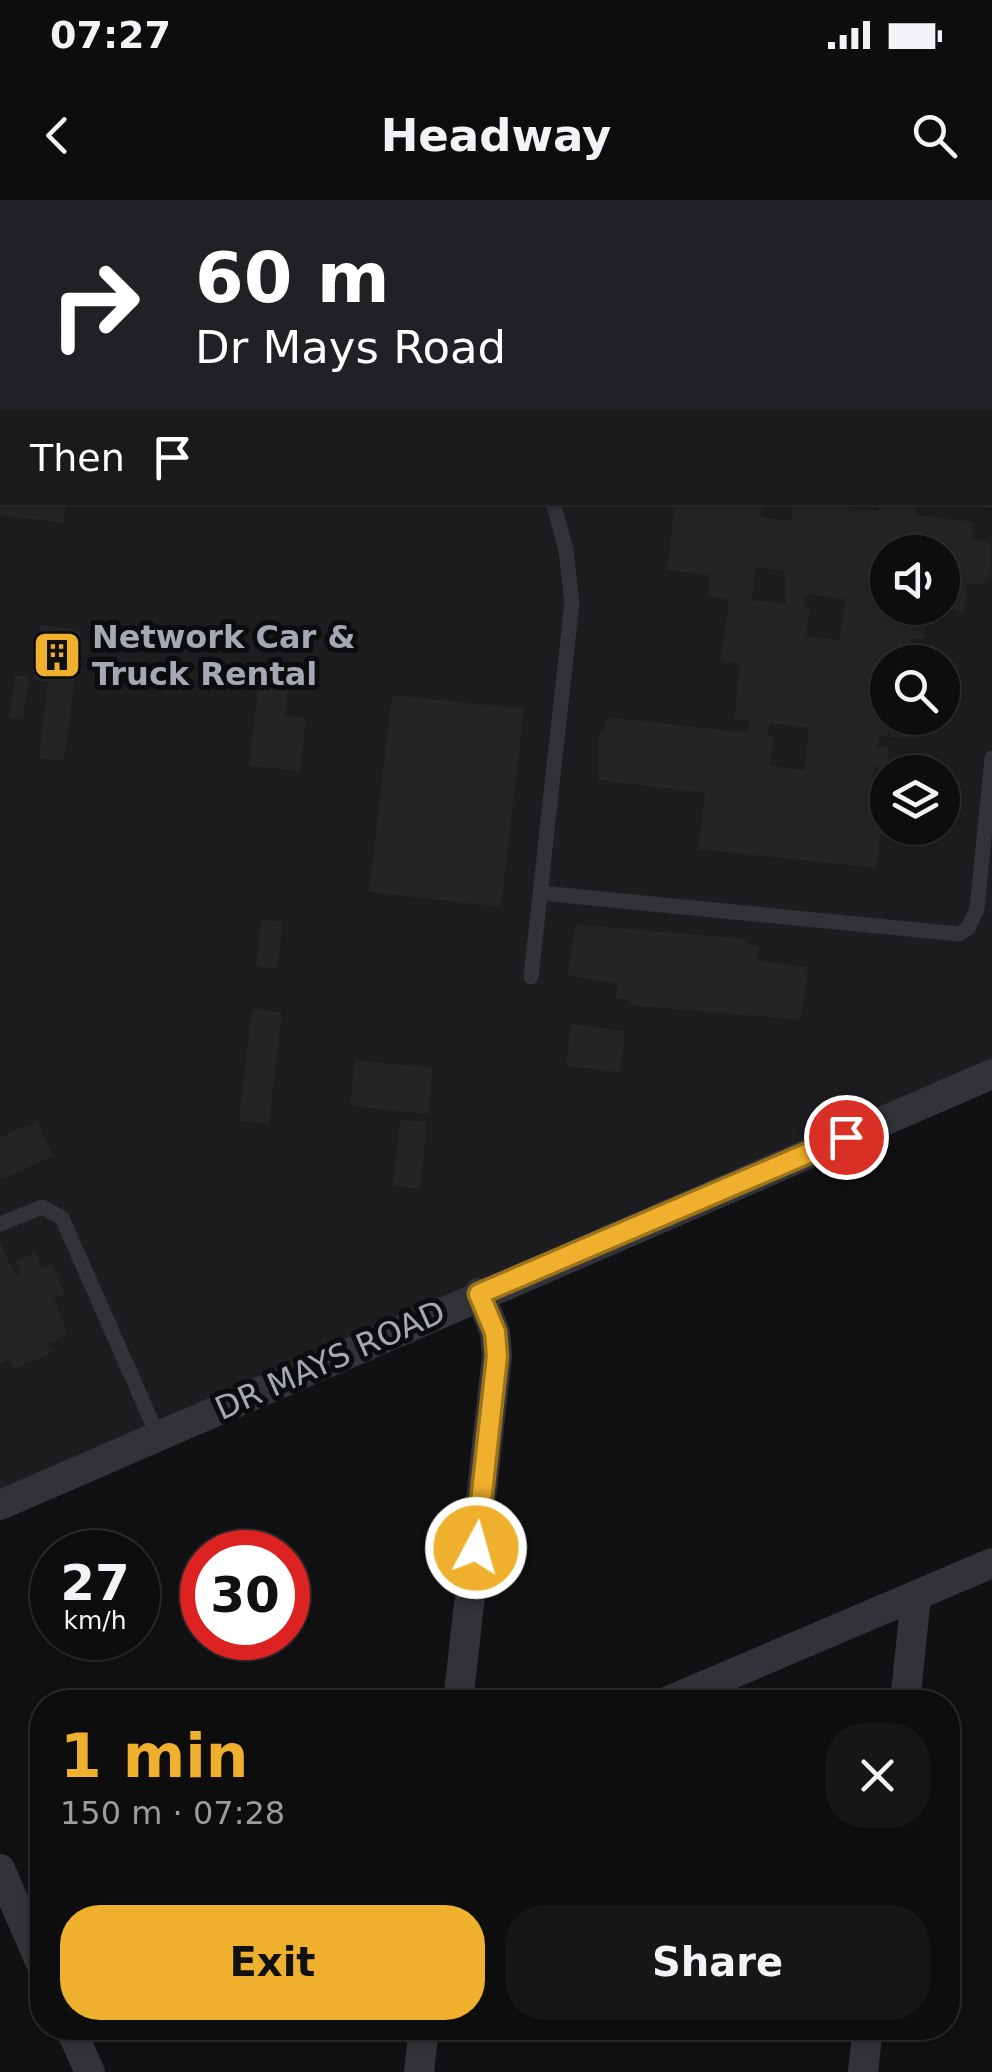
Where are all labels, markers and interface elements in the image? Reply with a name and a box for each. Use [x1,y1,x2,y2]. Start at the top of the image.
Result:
text: 07:27 [50,13,171,57]
icon: back [30,108,85,163]
icon: search [907,108,962,163]
text: Headway [381,109,611,162]
text: 60 m [195,237,390,319]
icon: right [30,240,160,370]
text: Dr Mays Road [195,321,506,374]
icon: arrive [145,430,200,485]
text: Then [30,436,125,480]
map controls [870,535,960,845]
button: sound [870,535,960,625]
place label: Network Car & Truck Rental [92,618,355,693]
building icon: Network Car & Truck Rental [31,629,83,681]
button: search [870,645,960,735]
button: layers [870,755,960,845]
pin [804,1095,889,1180]
icon: arrive [819,1110,874,1165]
street label: DR MAYS ROAD [209,1292,451,1428]
position arrow [424,1496,528,1600]
speed limit sign: 30 [180,1530,310,1660]
text: 27 [60,1554,130,1612]
text: km/h [63,1606,127,1635]
text: 1 min [60,1721,248,1791]
button: close [825,1723,930,1828]
text: 150 m · 07:28 [60,1794,285,1832]
button: Exit [60,1905,485,2020]
button: Share [505,1905,930,2020]

